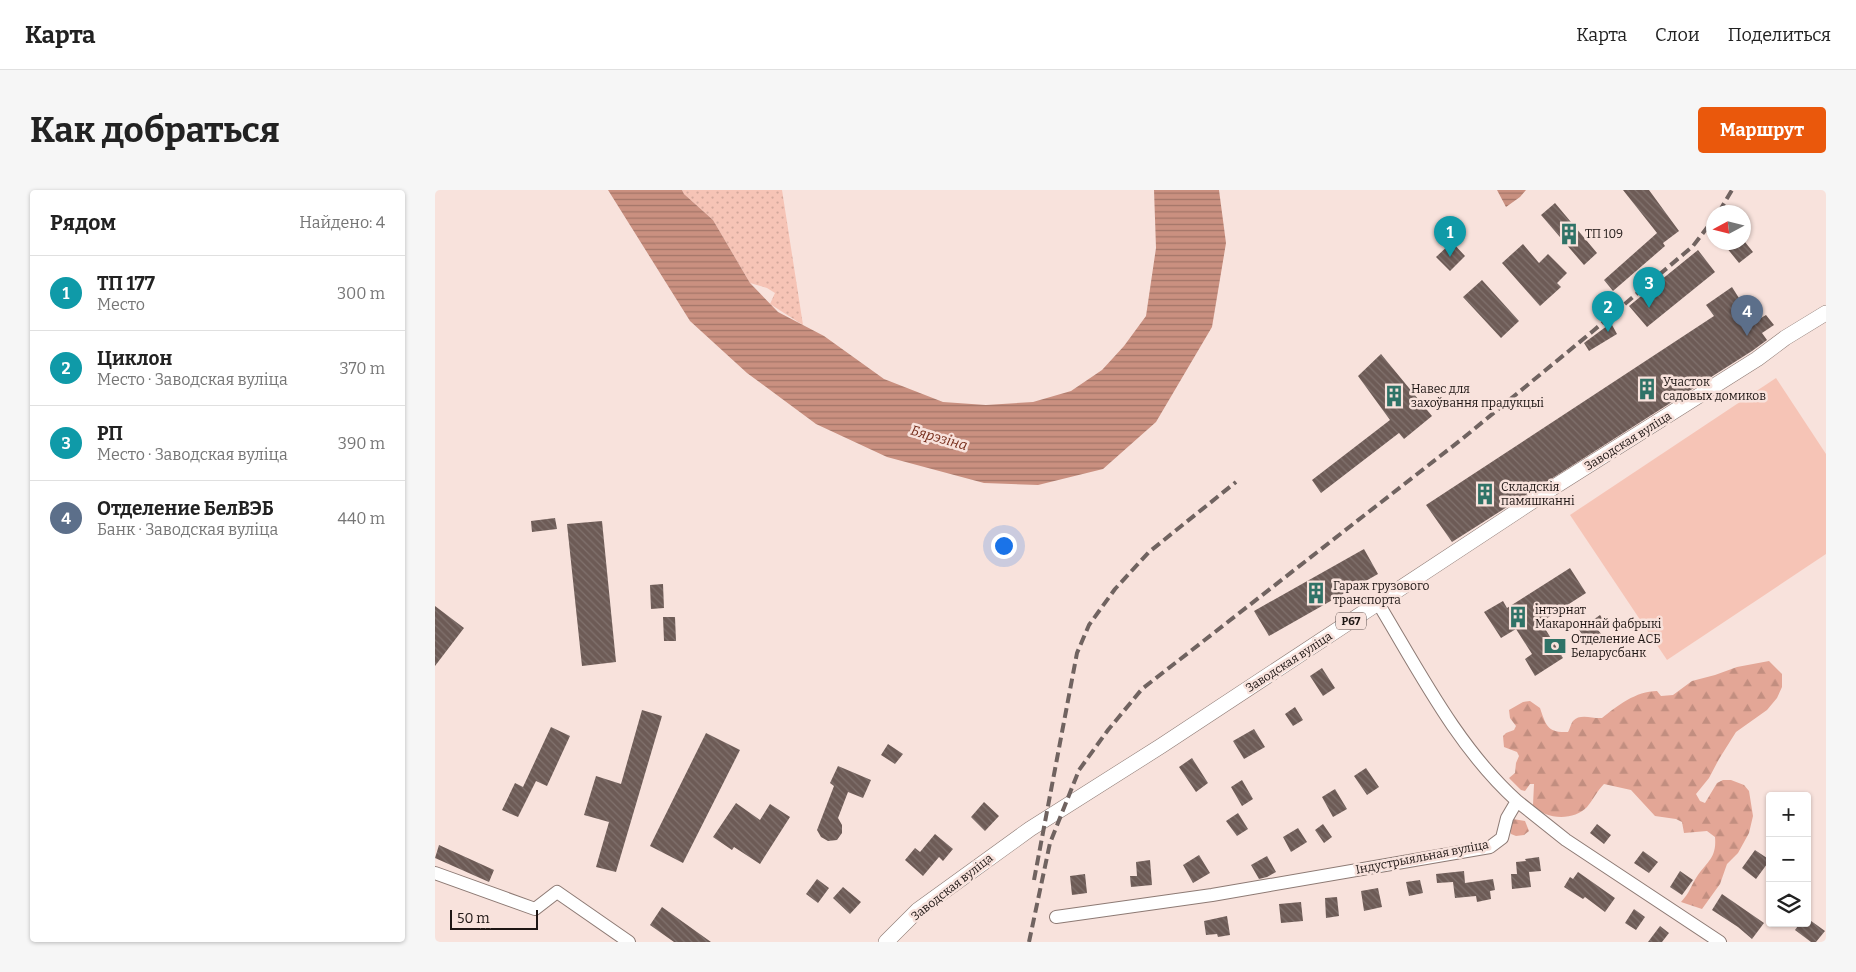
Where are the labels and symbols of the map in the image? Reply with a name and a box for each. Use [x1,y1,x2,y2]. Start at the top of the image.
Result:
north arrow [1706,205,1751,250]
pin: 1 [1434,216,1466,257]
building icon: ТП 109 [1556,221,1582,247]
place label: ТП 109 [1585,227,1623,241]
pin: 3 [1633,267,1665,308]
pin: 2 [1592,291,1624,332]
pin: 4 [1731,295,1763,336]
place label: Участок садовых домиков [1663,375,1766,403]
building icon: Участок садовых домиков [1634,376,1660,402]
place label: Навес для захоўвання прадукцыі [1411,382,1544,410]
building icon: Навес для захоўвання прадукцыі [1381,383,1407,409]
street label: Заводская вуліца [1582,408,1674,473]
water label: Бярэзіна [909,422,969,454]
place label: Складскія памяшканні [1501,480,1575,508]
building icon: Складскія памяшканні [1472,481,1498,507]
your location [991,533,1017,559]
place label: Гараж грузового транспорта [1333,579,1429,607]
building icon: Гараж грузового транспорта [1303,580,1329,606]
place label: інтэрнат Макароннай фабрыкі [1535,603,1662,631]
building icon: інтэрнат Макароннай фабрыкі [1505,604,1531,630]
road number: Р67 [1336,612,1366,630]
street label: Заводская вуліца [1243,629,1335,695]
place label: Отделение АСБ Беларусбанк [1571,632,1661,660]
bank icon: Отделение АСБ Беларусбанк [1542,633,1568,659]
street label: Індустрыяльная вуліца [1354,837,1490,877]
street label: Заводская вуліца [908,850,996,923]
scale bar [450,907,537,930]

